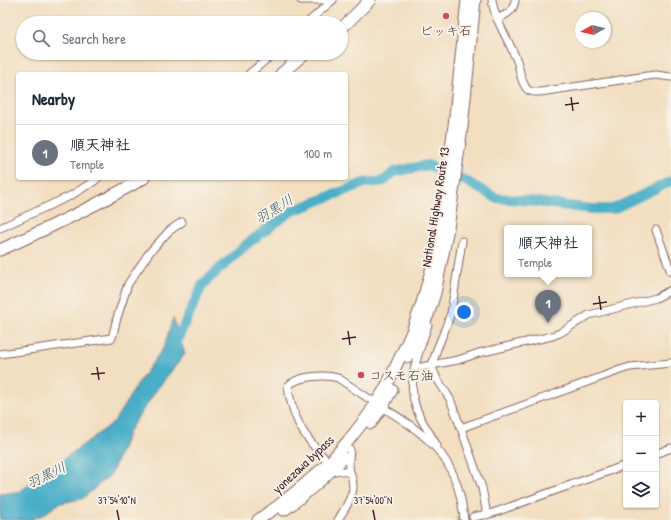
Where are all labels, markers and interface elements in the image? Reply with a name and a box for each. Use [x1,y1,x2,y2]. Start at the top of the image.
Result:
marker: ビッキ石 [441,11,451,21]
north arrow [575,12,611,48]
search box [16,16,348,60]
place label: ビッキ石 [420,21,472,39]
icon: search [30,27,52,49]
text: Search here [62,28,126,49]
text: Nearby [32,87,75,110]
text: 順天神社 [70,134,130,155]
text: 1 [43,144,47,162]
text: 100 m [304,144,332,162]
street label: National Highway Route 13 [417,145,453,268]
text: Temple [70,155,104,173]
water label: 羽黒川 [251,189,297,228]
popup [504,225,592,277]
text: 順天神社 [518,232,578,253]
text: Temple [518,253,552,271]
pin: 1 [535,290,561,323]
your location [454,302,474,322]
place label: コスモ石油 [369,366,433,384]
marker: コスモ石油 [356,370,366,380]
map controls [623,400,659,508]
button: + [623,400,659,436]
street label: yonezawa bypass [268,431,338,497]
button: − [623,436,659,472]
water label: 羽黒川 [23,457,69,492]
button: layers [623,472,659,508]
text: 37°54'10"N [98,494,136,507]
text: 37°54'00"N [354,494,392,507]

